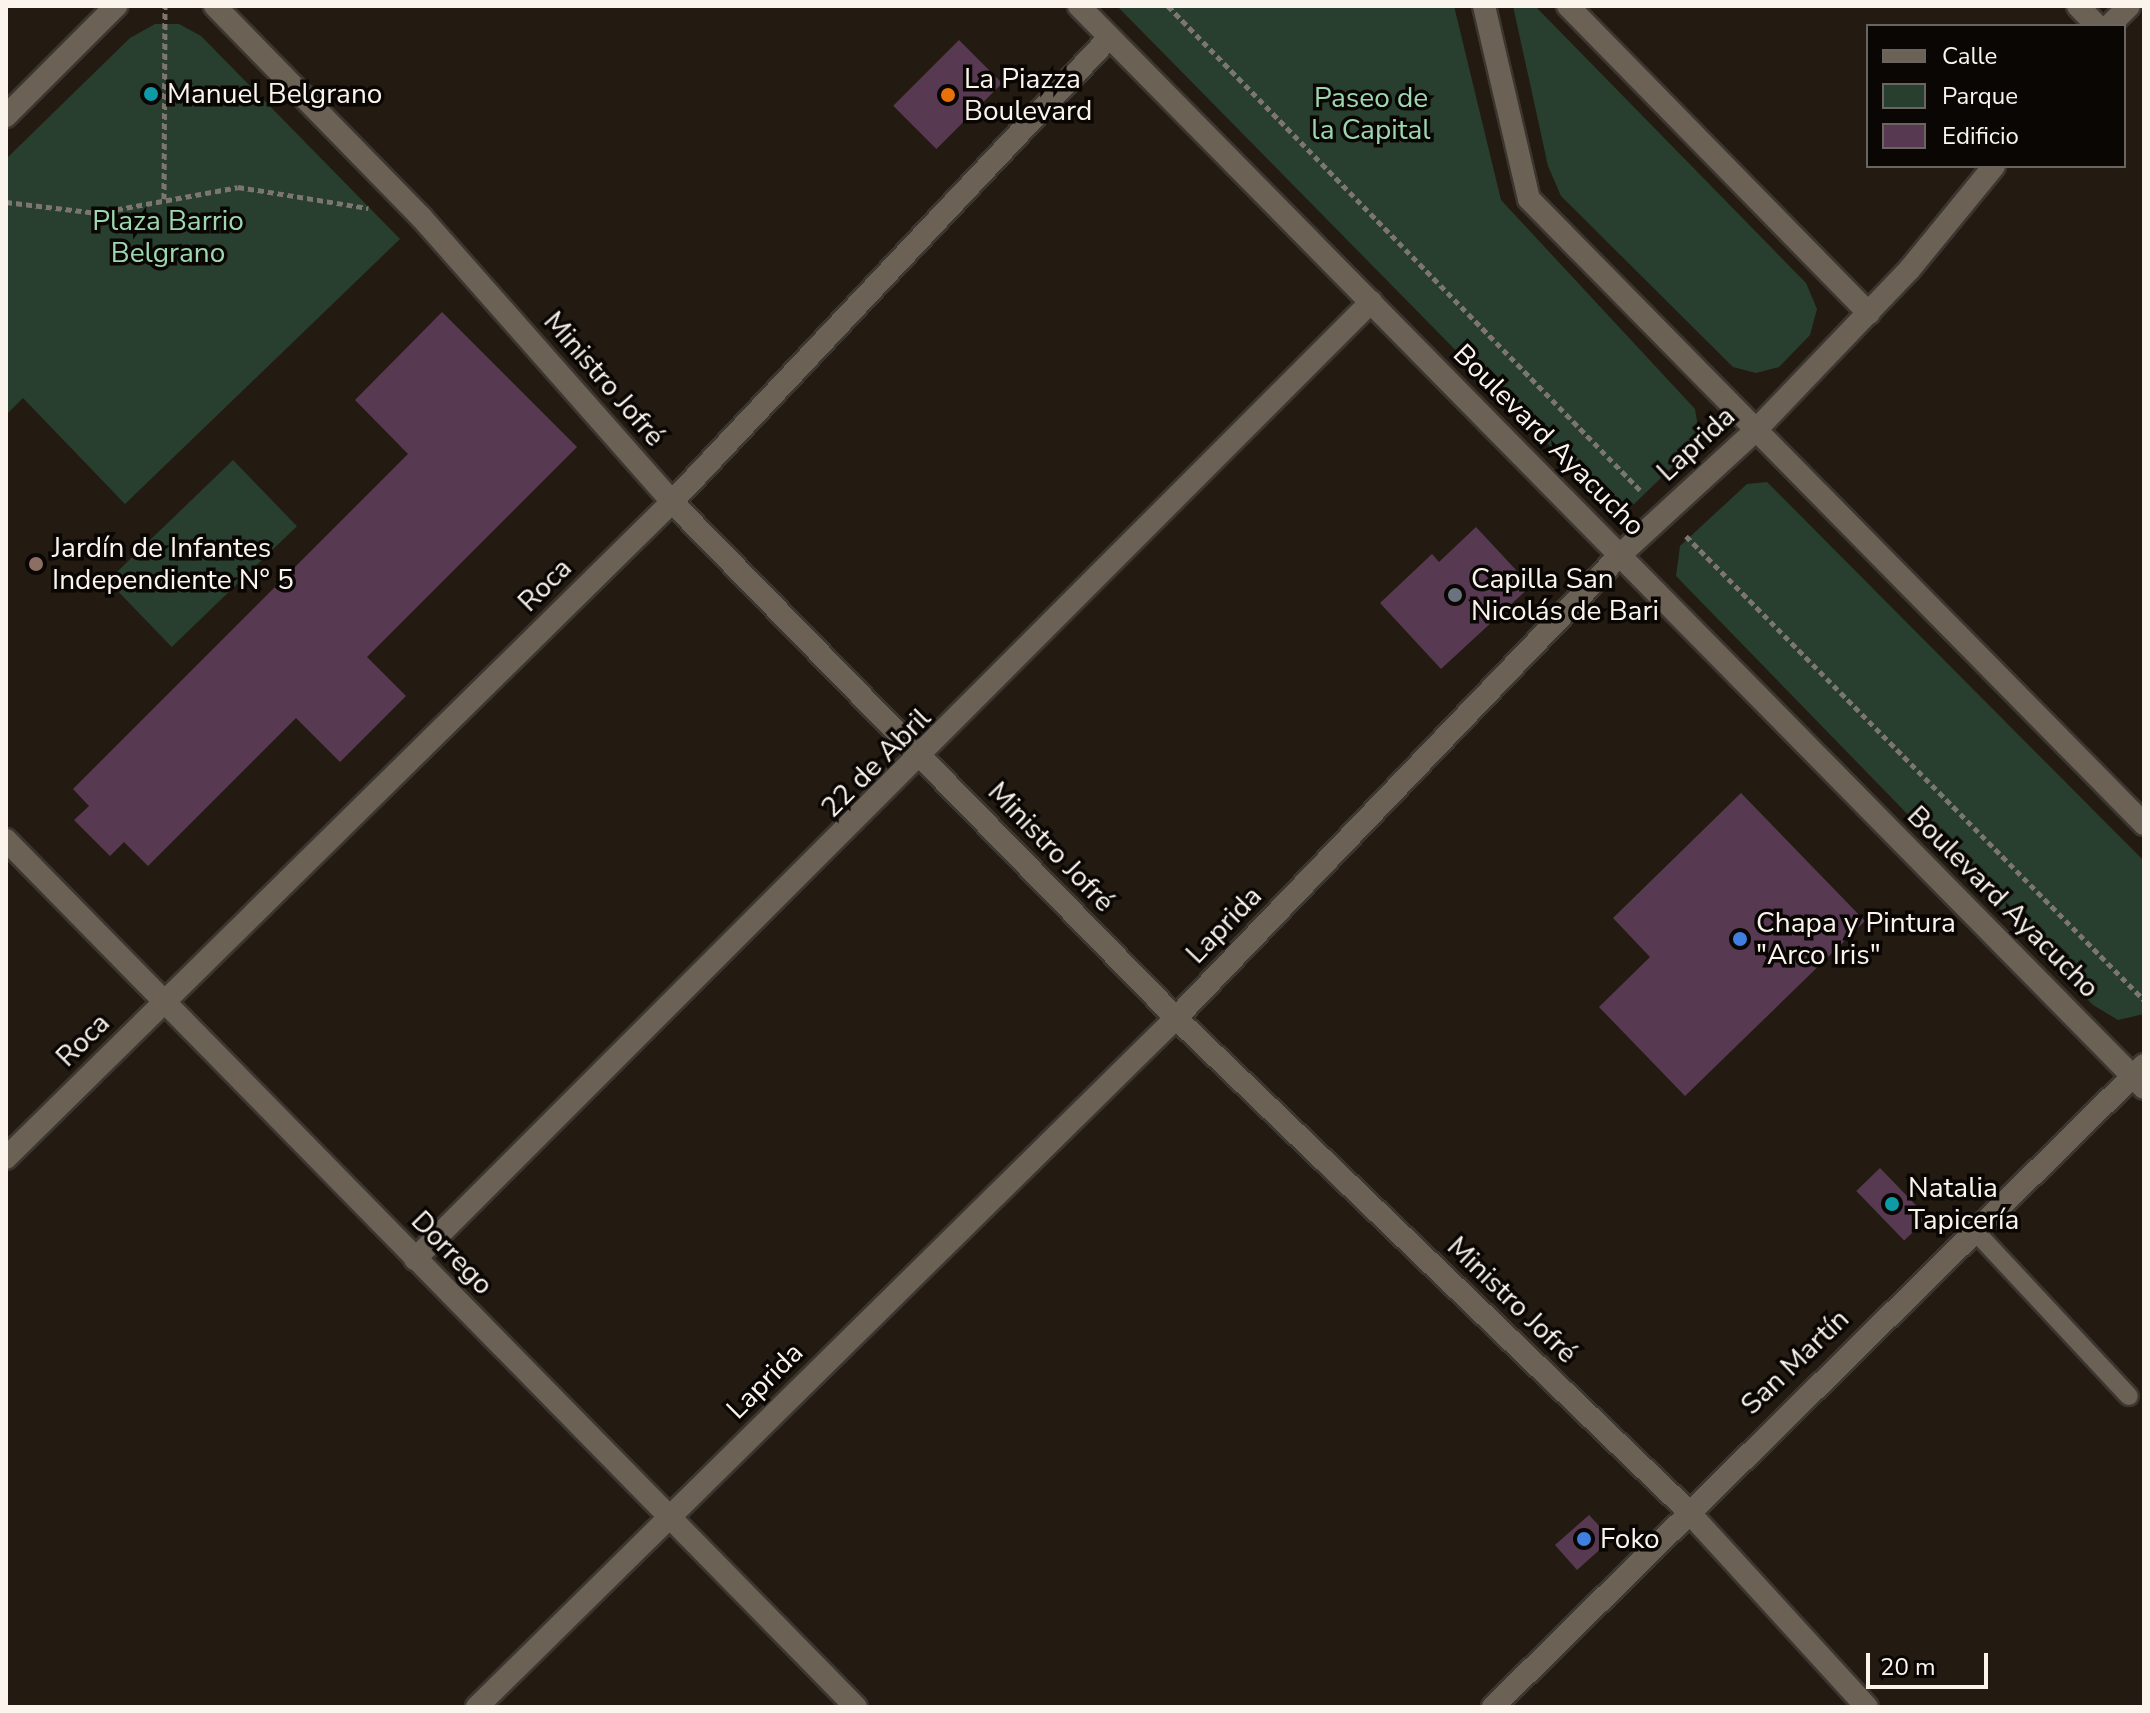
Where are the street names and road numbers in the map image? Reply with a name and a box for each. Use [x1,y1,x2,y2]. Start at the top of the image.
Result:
street label: Ministro Jofré [536,305,672,453]
street label: Boulevard Ayacucho [1446,337,1652,543]
street label: Laprida [1650,400,1742,488]
street label: Roca [511,551,579,619]
street label: 22 de Abril [814,701,938,825]
street label: Ministro Jofré [981,775,1121,919]
street label: Boulevard Ayacucho [1900,799,2106,1005]
street label: Laprida [1179,880,1269,970]
street label: Roca [49,1006,117,1074]
street label: Dorrego [404,1204,500,1302]
street label: Ministro Jofré [1440,1230,1584,1370]
street label: San Martín [1734,1302,1856,1422]
street label: Laprida [720,1336,810,1426]

